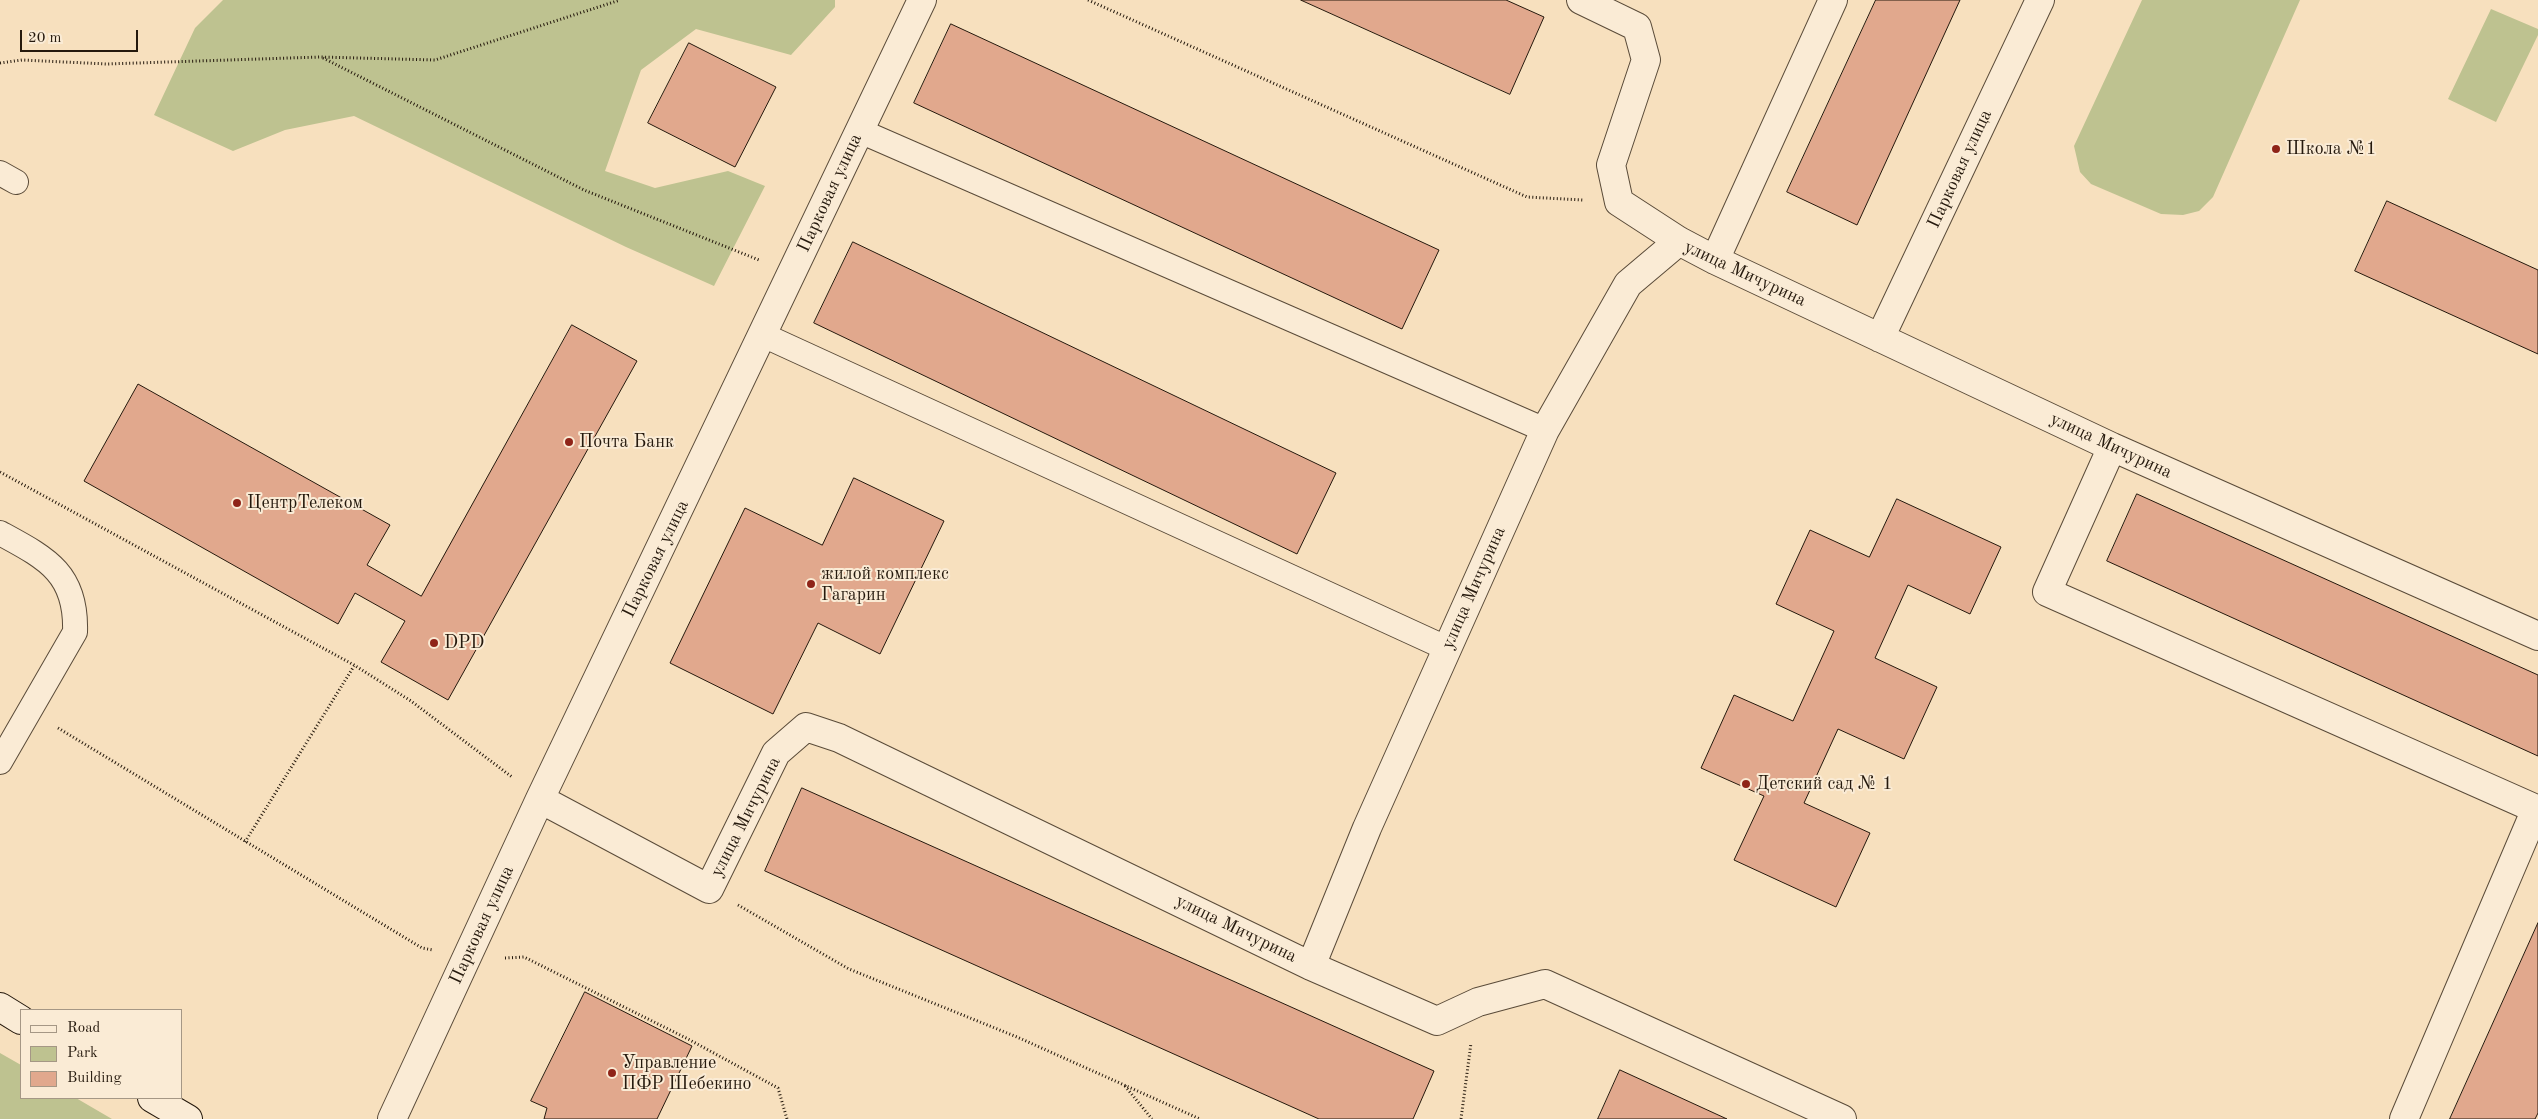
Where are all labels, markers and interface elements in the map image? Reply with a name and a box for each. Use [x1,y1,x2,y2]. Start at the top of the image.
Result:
scale bar [22,20,140,52]
text: 20 m [28,31,62,46]
street label: Парковая улица [1923,106,1997,232]
street label: Парковая улица [793,130,867,256]
place label: Школа №1 [2286,138,2376,160]
marker: Школа №1 [2270,143,2282,155]
street label: улица Мичурина [1681,236,1809,312]
street label: улица Мичурина [2047,408,2175,484]
place label: Почта Банк [579,431,674,453]
marker: Почта Банк [563,436,575,448]
place label: ЦентрТелеком [247,492,363,514]
marker: ЦентрТелеком [231,497,243,509]
street label: Парковая улица [618,497,694,621]
street label: улица Мичурина [1437,523,1511,653]
place label: жилой комплекс Гагарин [821,563,949,606]
marker: жилой комплекс Гагарин [805,578,817,590]
place label: DPD [444,632,484,654]
marker: DPD [428,637,440,649]
street label: улица Мичурина [706,753,786,881]
place label: Детский сад № 1 [1756,773,1893,795]
marker: Детский сад № 1 [1740,778,1752,790]
street label: Парковая улица [445,862,519,988]
street label: улица Мичурина [1172,890,1300,968]
legend [20,1009,182,1099]
text: Road [67,1021,100,1036]
text: Park [67,1046,98,1061]
place label: Управление ПФР Шебекино [622,1052,751,1094]
marker: Управление ПФР Шебекино [606,1067,618,1079]
text: Building [67,1071,122,1086]

